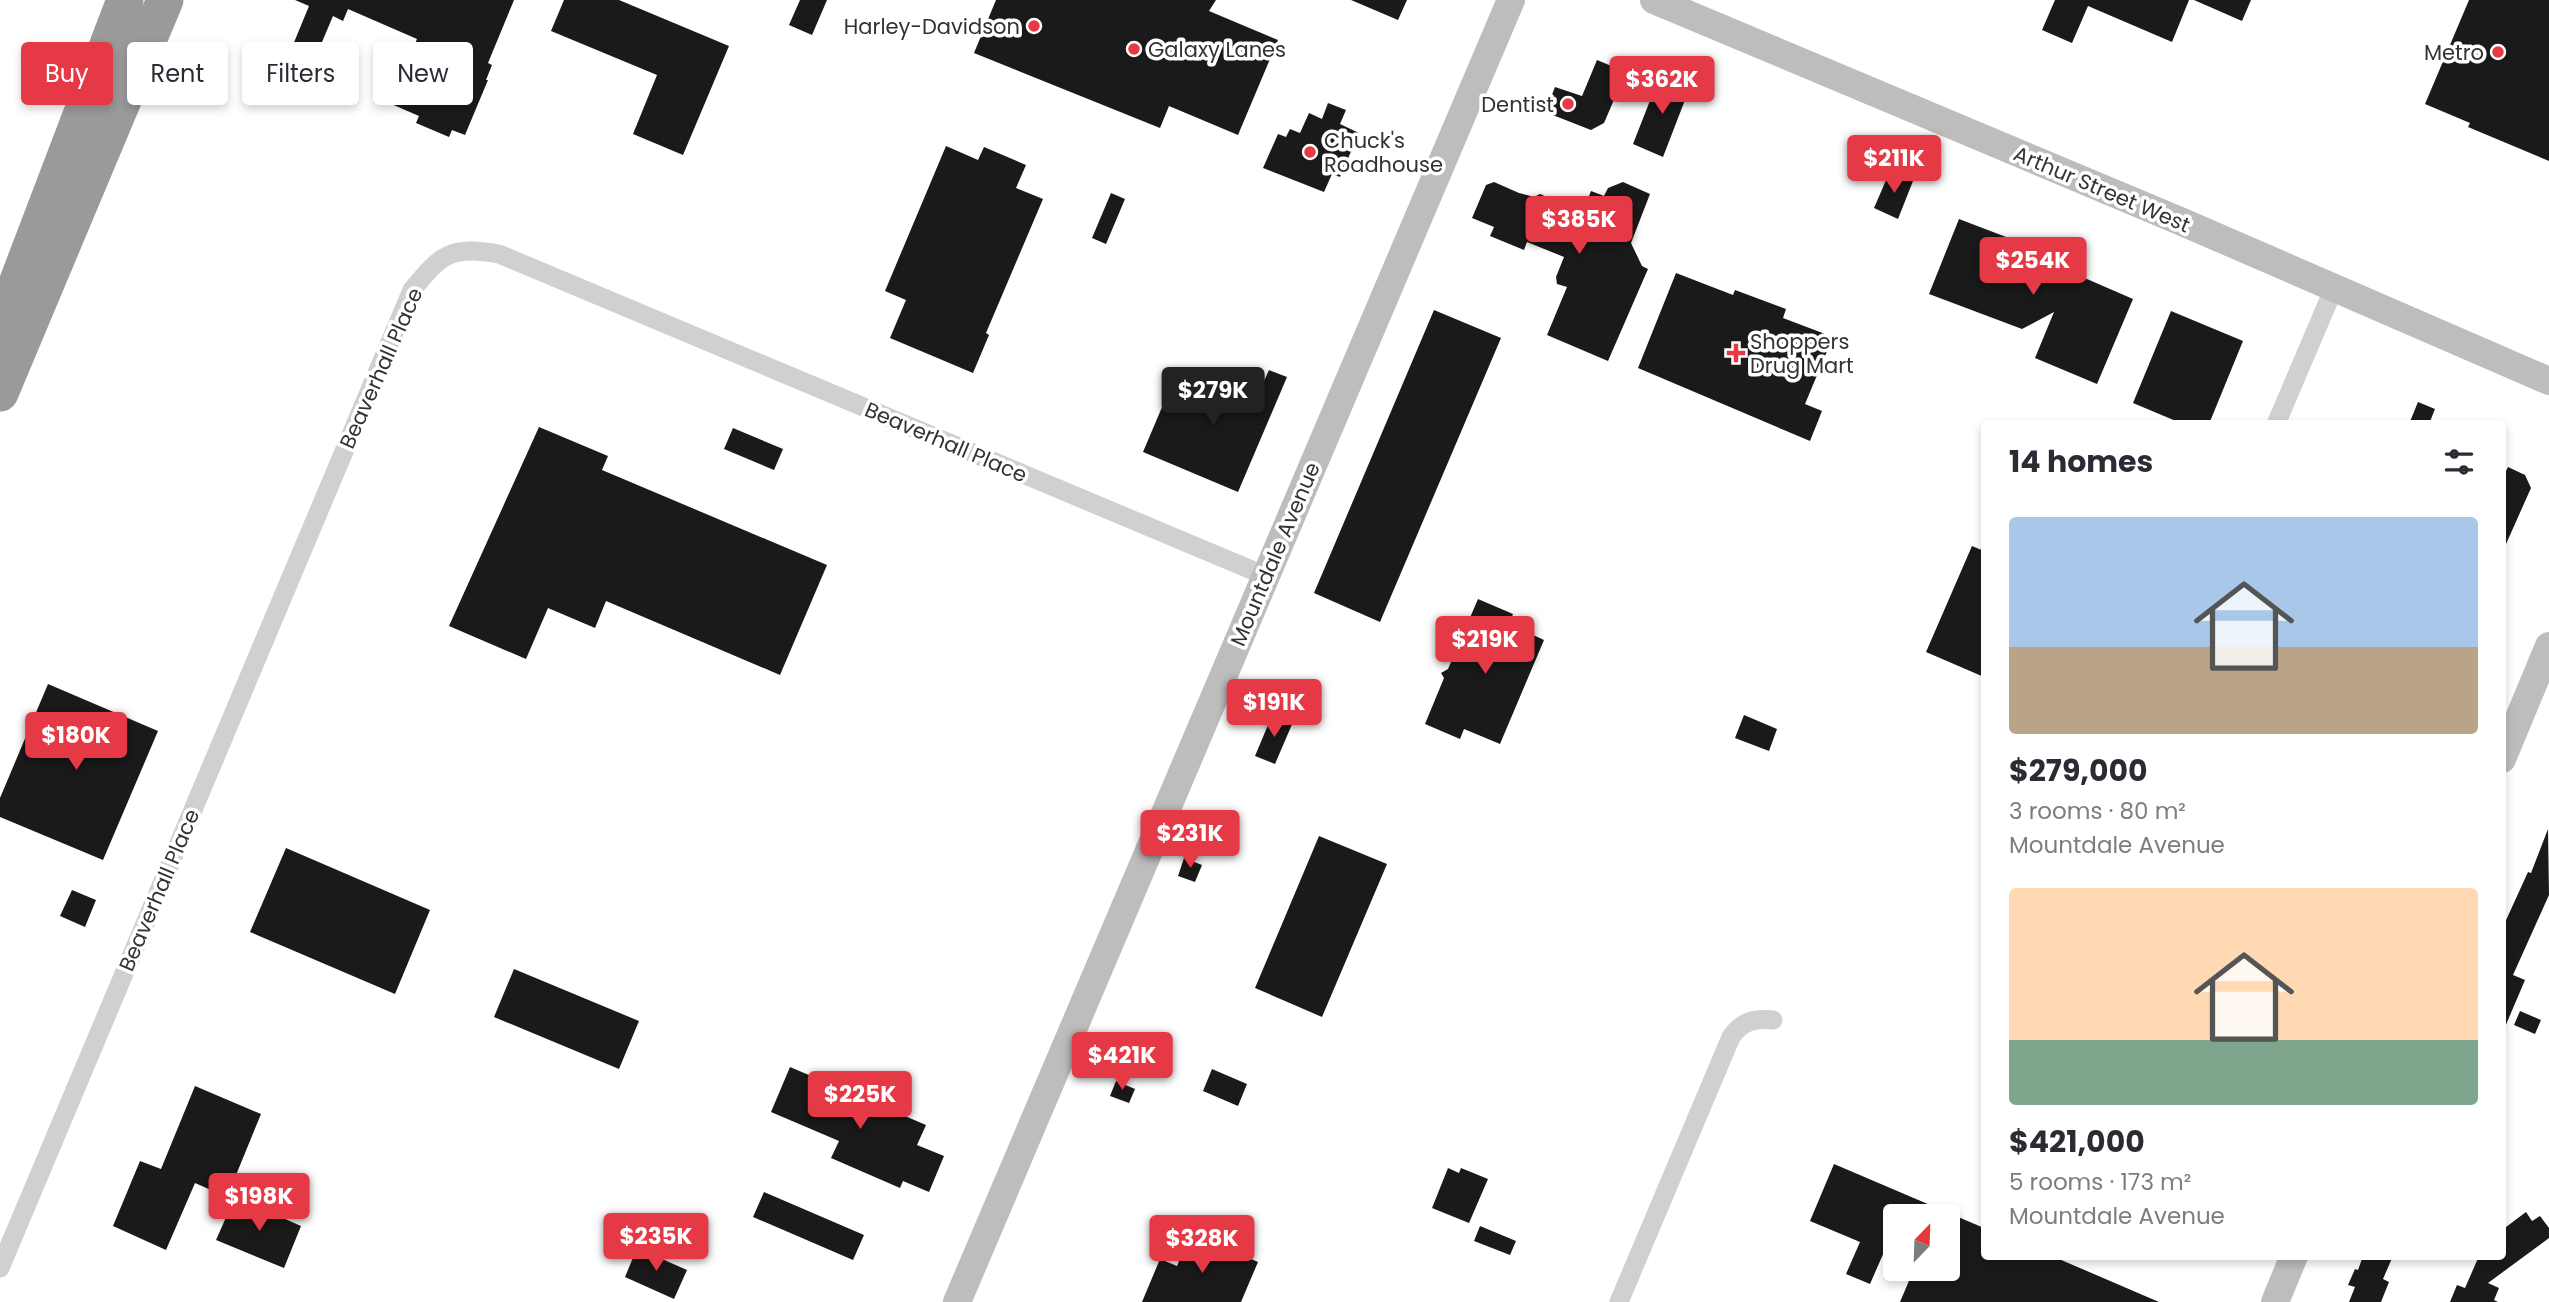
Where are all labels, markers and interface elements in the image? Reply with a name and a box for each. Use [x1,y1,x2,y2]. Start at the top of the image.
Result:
place label: Harley-Davidson [844,12,1020,41]
marker: Harley-Davidson [1026,18,1042,34]
place label: Galaxy Lanes [1148,35,1286,64]
place label: Metro [2424,38,2484,67]
marker: Galaxy Lanes [1126,41,1142,57]
chip: Buy [21,42,113,105]
chip: Rent [127,42,228,105]
chip: Filters [242,42,359,105]
chip: New [373,42,473,105]
marker: Metro [2490,44,2506,60]
pin: $362K [1613,57,1711,116]
text: $362K [1626,63,1698,95]
place label: Dentist [1481,90,1554,119]
marker: Dentist [1560,96,1576,112]
place label: Chuck's Roadhouse [1324,126,1443,179]
pin: $211K [1845,136,1943,195]
street label: Arthur Street West [2009,139,2195,239]
text: $211K [1863,142,1925,174]
marker: Chuck's Roadhouse [1302,144,1318,160]
pin: $385K [1530,196,1628,256]
text: $385K [1542,203,1616,235]
pin: $254K [1984,238,2082,297]
text: $254K [1996,244,2070,276]
street label: Beaverhall Place [332,283,430,453]
place label: Shoppers Drug Mart [1750,327,1854,380]
marker: Shoppers Drug Mart [1728,345,1744,361]
pin: $279K [1164,368,1262,427]
text: $279K [1178,374,1248,406]
street label: Beaverhall Place [860,395,1032,489]
text: 14 homes [2009,440,2153,483]
icon: filters [2440,443,2478,481]
street label: Mountdale Avenue [1223,458,1327,650]
icon: home [2181,563,2307,689]
pin: $219K [1436,616,1534,676]
text: $219K [1451,623,1519,655]
pin: $191K [1225,680,1323,739]
text: $191K [1243,686,1305,718]
pin: $180K [27,712,125,772]
text: $180K [41,719,111,751]
text: $279,000 [2009,749,2148,792]
text: 3 rooms · 80 m² [2009,795,2186,827]
street label: Beaverhall Place [112,804,206,976]
pin: $231K [1141,810,1239,870]
text: $231K [1157,817,1223,849]
text: Mountdale Avenue [2009,829,2225,861]
icon: home [2181,934,2307,1060]
pin: $421K [1073,1032,1171,1092]
text: $421K [1088,1039,1156,1071]
pin: $225K [811,1072,909,1131]
text: $225K [824,1078,896,1110]
text: $421,000 [2009,1120,2145,1163]
text: 5 rooms · 173 m² [2009,1166,2191,1198]
pin: $198K [210,1174,308,1233]
text: $198K [225,1180,293,1212]
text: Mountdale Avenue [2009,1200,2225,1232]
north arrow [1883,1204,1960,1281]
map controls [1883,1204,1960,1281]
pin: $235K [607,1214,705,1273]
pin: $328K [1153,1216,1251,1275]
text: $235K [619,1220,693,1252]
text: $328K [1165,1222,1239,1254]

